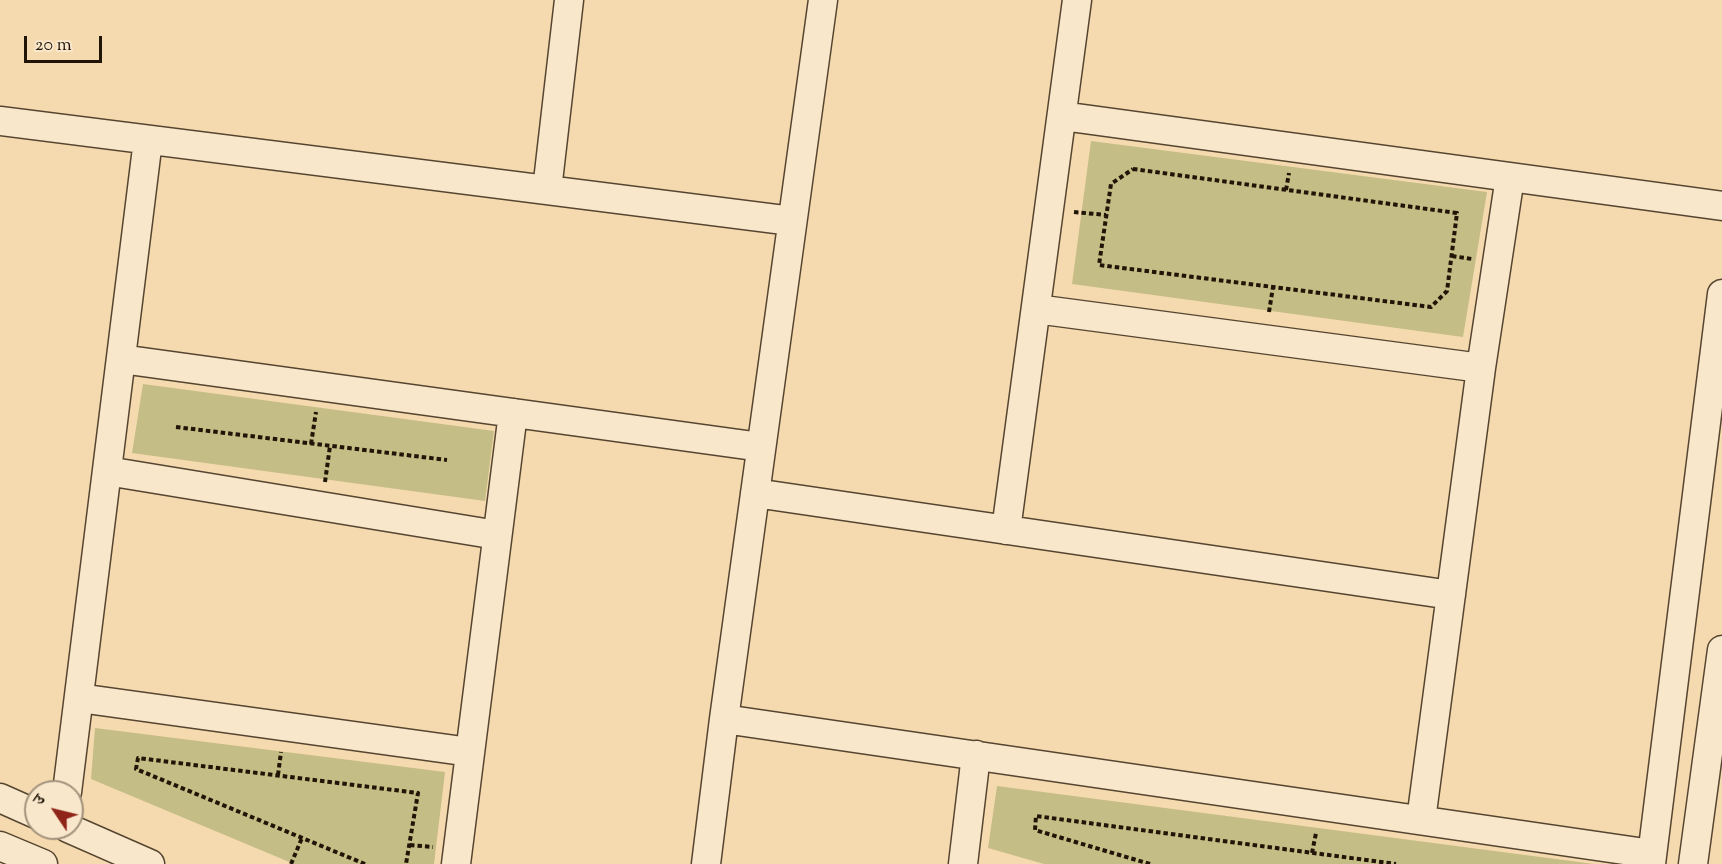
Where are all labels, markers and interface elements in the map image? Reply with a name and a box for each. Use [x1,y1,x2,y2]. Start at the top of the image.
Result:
scale bar [27,24,105,62]
text: 20 m [35,33,72,59]
north arrow [24,780,84,840]
text: उ [29,791,52,810]

